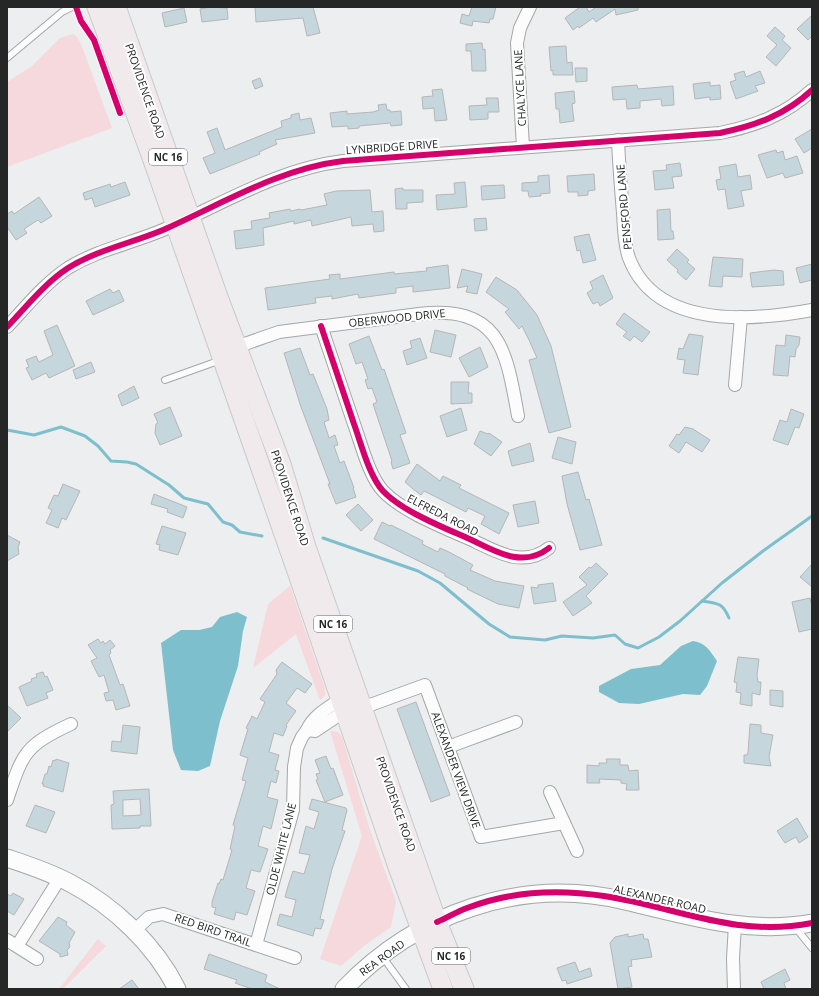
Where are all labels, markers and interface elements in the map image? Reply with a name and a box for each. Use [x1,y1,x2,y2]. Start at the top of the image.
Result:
street label: PROVIDENCE ROAD [122,41,169,141]
street label: CHALYCE LANE [510,49,529,127]
street label: LYNBRIDGE DRIVE [345,136,439,157]
road number: NC 16 [149,149,187,165]
street label: PENSFORD LANE [612,164,635,251]
street label: OBERWOOD DRIVE [348,305,446,330]
street label: PROVIDENCE ROAD [268,448,313,548]
street label: ELFREDA ROAD [405,490,482,539]
road number: NC 16 [314,616,352,632]
street label: ALEXANDER VIEW DRIVE [428,709,485,830]
street label: PROVIDENCE ROAD [373,754,420,854]
street label: OLDE WHITE LANE [262,801,299,897]
street label: ALEXANDER ROAD [612,881,708,916]
street label: RED BIRD TRAIL [173,909,254,950]
street label: REA ROAD [356,936,408,979]
road number: NC 16 [432,948,470,964]

